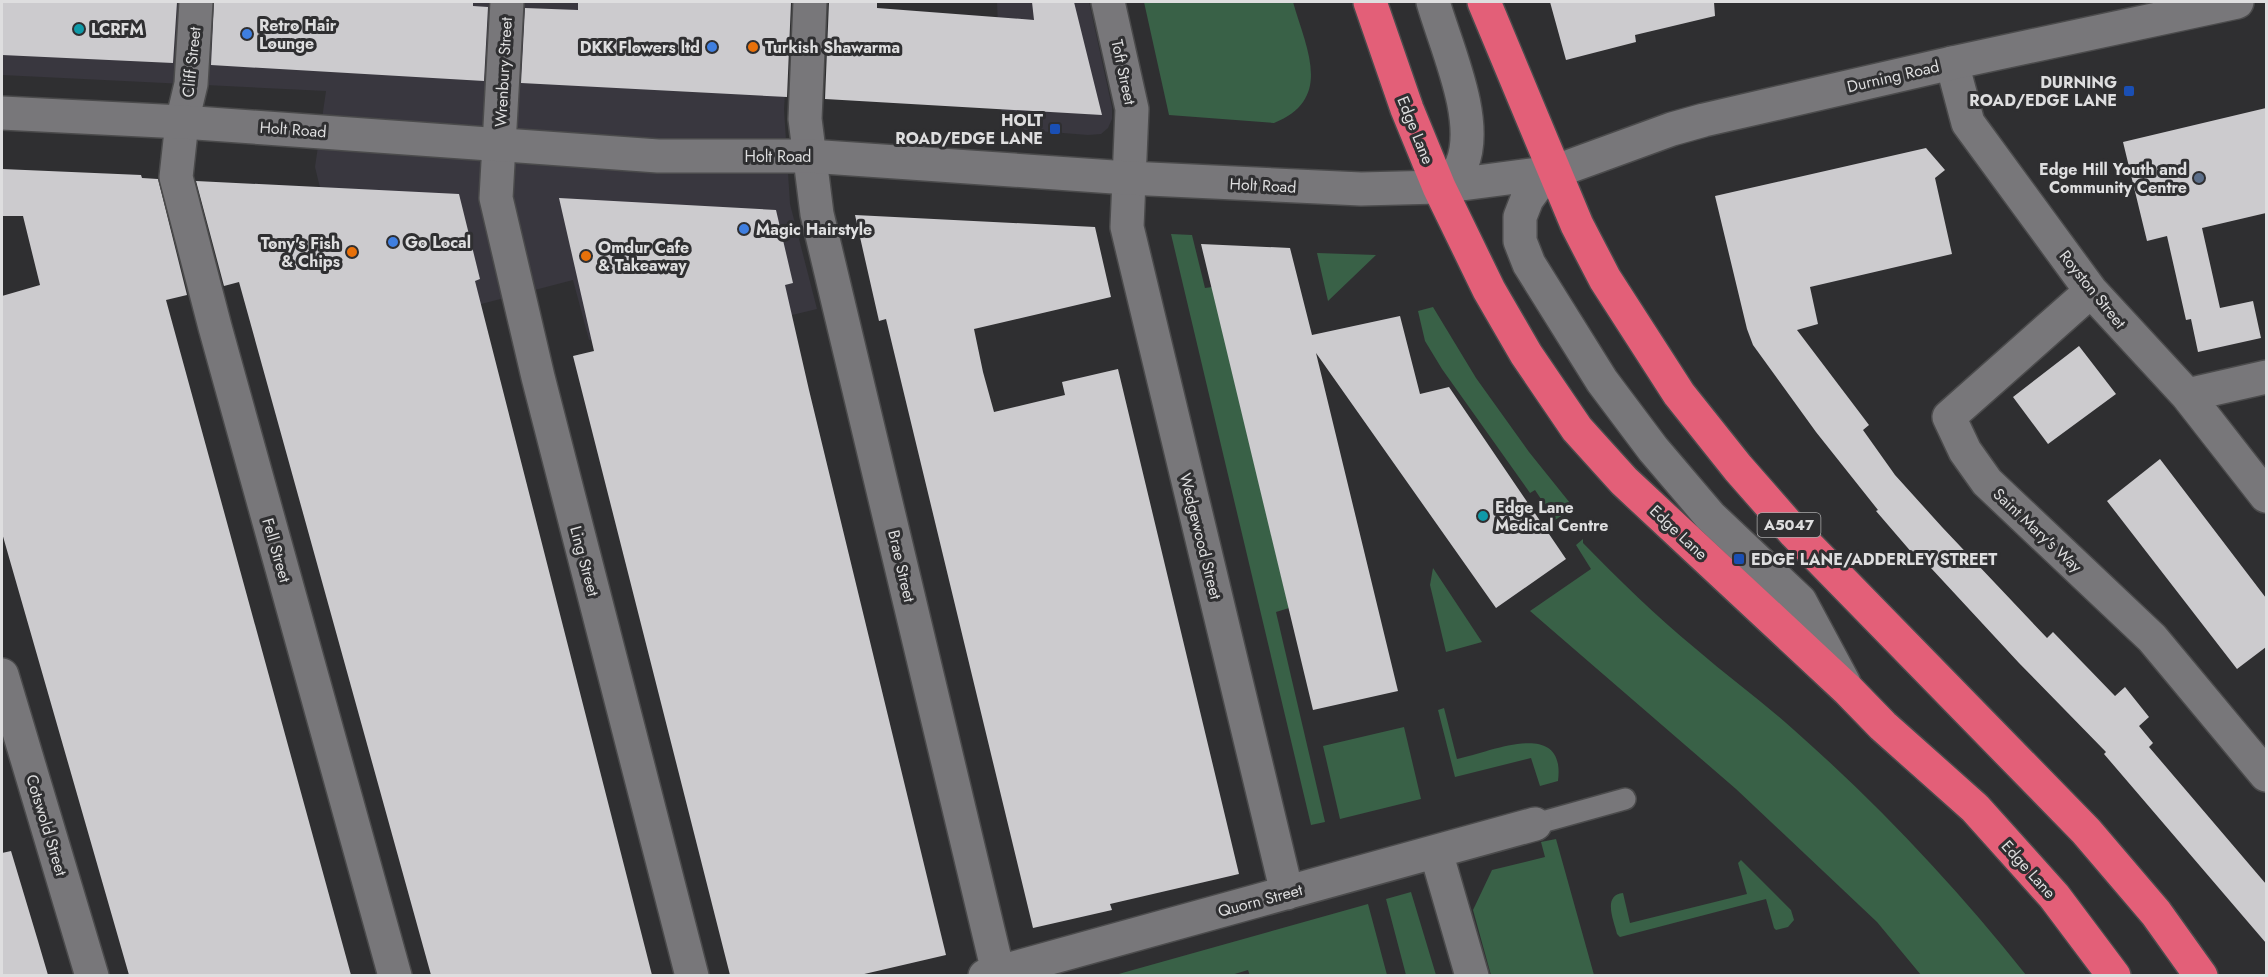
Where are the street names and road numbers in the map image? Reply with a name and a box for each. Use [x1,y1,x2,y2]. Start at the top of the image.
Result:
street label: Wrenbury Street [489,16,518,128]
street label: Cliff Street [176,25,207,99]
street label: Toft Street [1105,37,1142,107]
street label: Durning Road [1845,55,1942,98]
street label: Edge Lane [1391,93,1440,168]
street label: Holt Road [259,116,327,143]
street label: Holt Road [744,145,812,168]
street label: Holt Road [1229,172,1297,199]
street label: Royston Street [2054,245,2132,334]
street label: Wedgewood Street [1174,471,1227,602]
street label: Saint Mary's Way [1988,483,2088,578]
street label: Edge Lane [1645,500,1713,565]
road number: A5047 [1758,513,1820,537]
street label: Fell Street [256,515,297,585]
street label: Ling Street [564,523,605,599]
street label: Brae Street [882,528,921,605]
street label: Cotswold Street [20,772,73,879]
street label: Edge Lane [1996,835,2061,904]
street label: Quorn Street [1215,878,1305,923]

